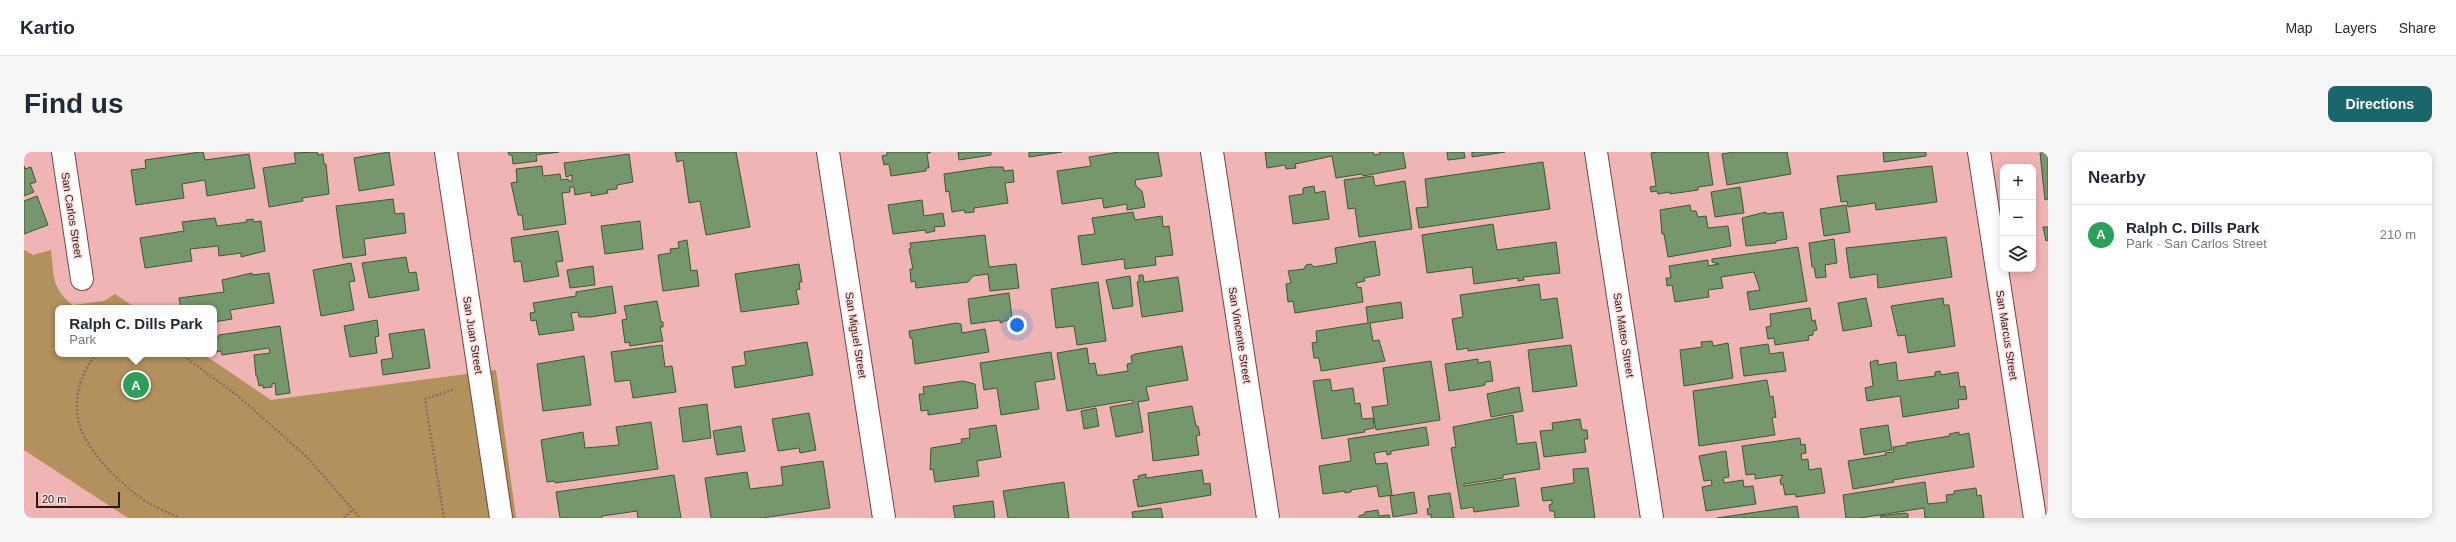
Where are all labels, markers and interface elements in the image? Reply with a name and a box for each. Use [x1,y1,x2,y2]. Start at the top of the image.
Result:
text: Kartio [20,17,75,38]
text: Map [2285,20,2313,36]
text: Layers [2335,20,2377,36]
text: Share [2399,20,2436,36]
button: Directions [2328,86,2432,122]
text: Find us [24,88,124,119]
map controls [2000,164,2036,272]
button: + [2000,164,2036,200]
text: Nearby [2088,168,2146,187]
street label: San Carlos Street [59,171,85,259]
button: − [2000,200,2036,236]
text: Ralph C. Dills Park [2126,219,2259,236]
text: A [2096,227,2106,242]
text: 210 m [2380,227,2416,242]
button: layers [2000,236,2036,272]
text: Park · San Carlos Street [2126,236,2267,251]
street label: San Vincente Street [1226,286,1254,384]
street label: San Marcus Street [1994,289,2020,381]
street label: San Miguel Street [843,291,869,379]
street label: San Mateo Street [1611,292,1637,378]
street label: San Juan Street [461,295,485,375]
popup [55,305,217,357]
text: Ralph C. Dills Park [69,315,203,332]
your location [1007,315,1027,335]
text: Park [69,332,96,347]
pin: A [123,370,149,400]
scale bar [36,490,120,509]
text: 20 m [42,493,66,505]

